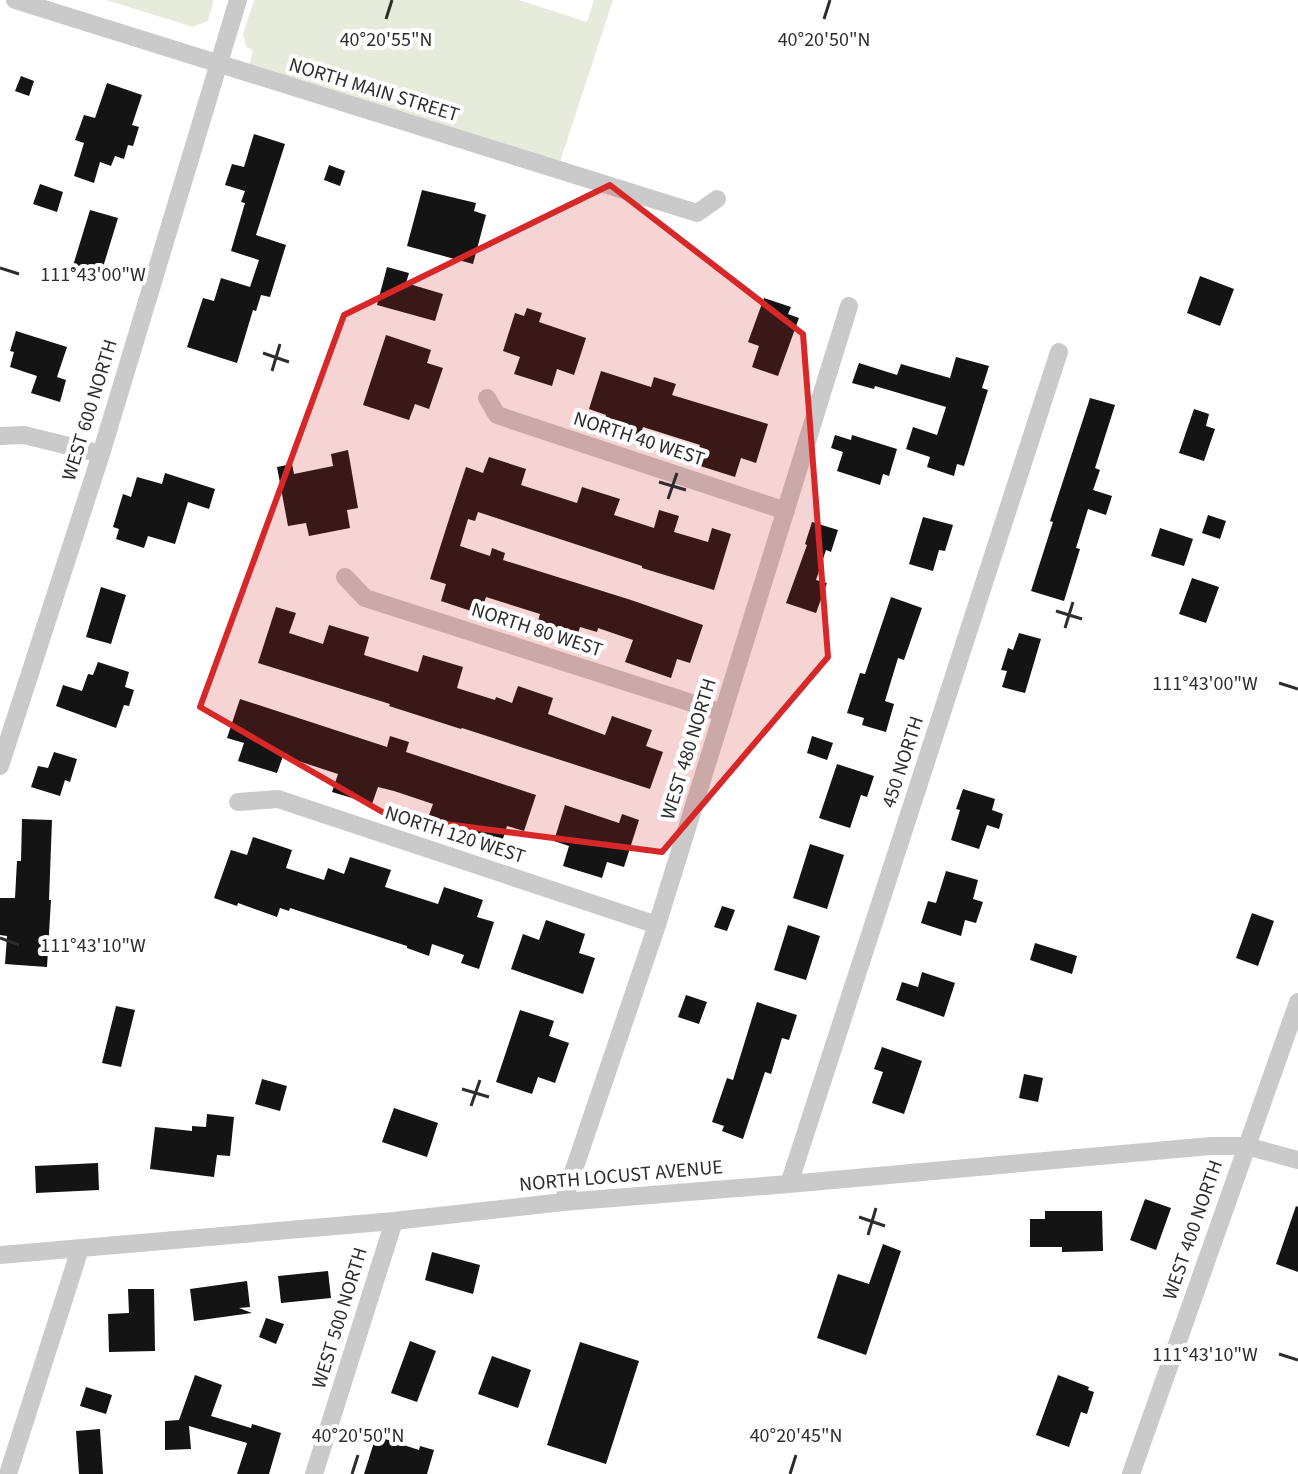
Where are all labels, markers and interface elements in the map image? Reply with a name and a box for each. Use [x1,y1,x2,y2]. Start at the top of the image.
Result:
text: 40°20'55"N [340,26,432,54]
text: 40°20'50"N [778,26,870,54]
street label: NORTH MAIN STREET [285,51,463,129]
text: 111°43'00"W [40,261,146,289]
street label: WEST 600 NORTH [55,336,125,484]
street label: NORTH 40 WEST [570,405,708,473]
street label: NORTH 80 WEST [468,596,606,664]
text: 111°43'00"W [1152,670,1258,698]
street label: WEST 480 NORTH [654,675,724,823]
street label: 450 NORTH [875,713,931,811]
street label: NORTH 120 WEST [381,799,529,871]
text: 111°43'10"W [40,932,146,960]
street label: NORTH LOCUST AVENUE [518,1153,724,1199]
street label: WEST 400 NORTH [1156,1156,1230,1304]
street label: WEST 500 NORTH [305,1244,375,1392]
text: 111°43'10"W [1152,1341,1258,1369]
text: 40°20'50"N [312,1422,404,1450]
text: 40°20'45"N [750,1422,842,1450]

